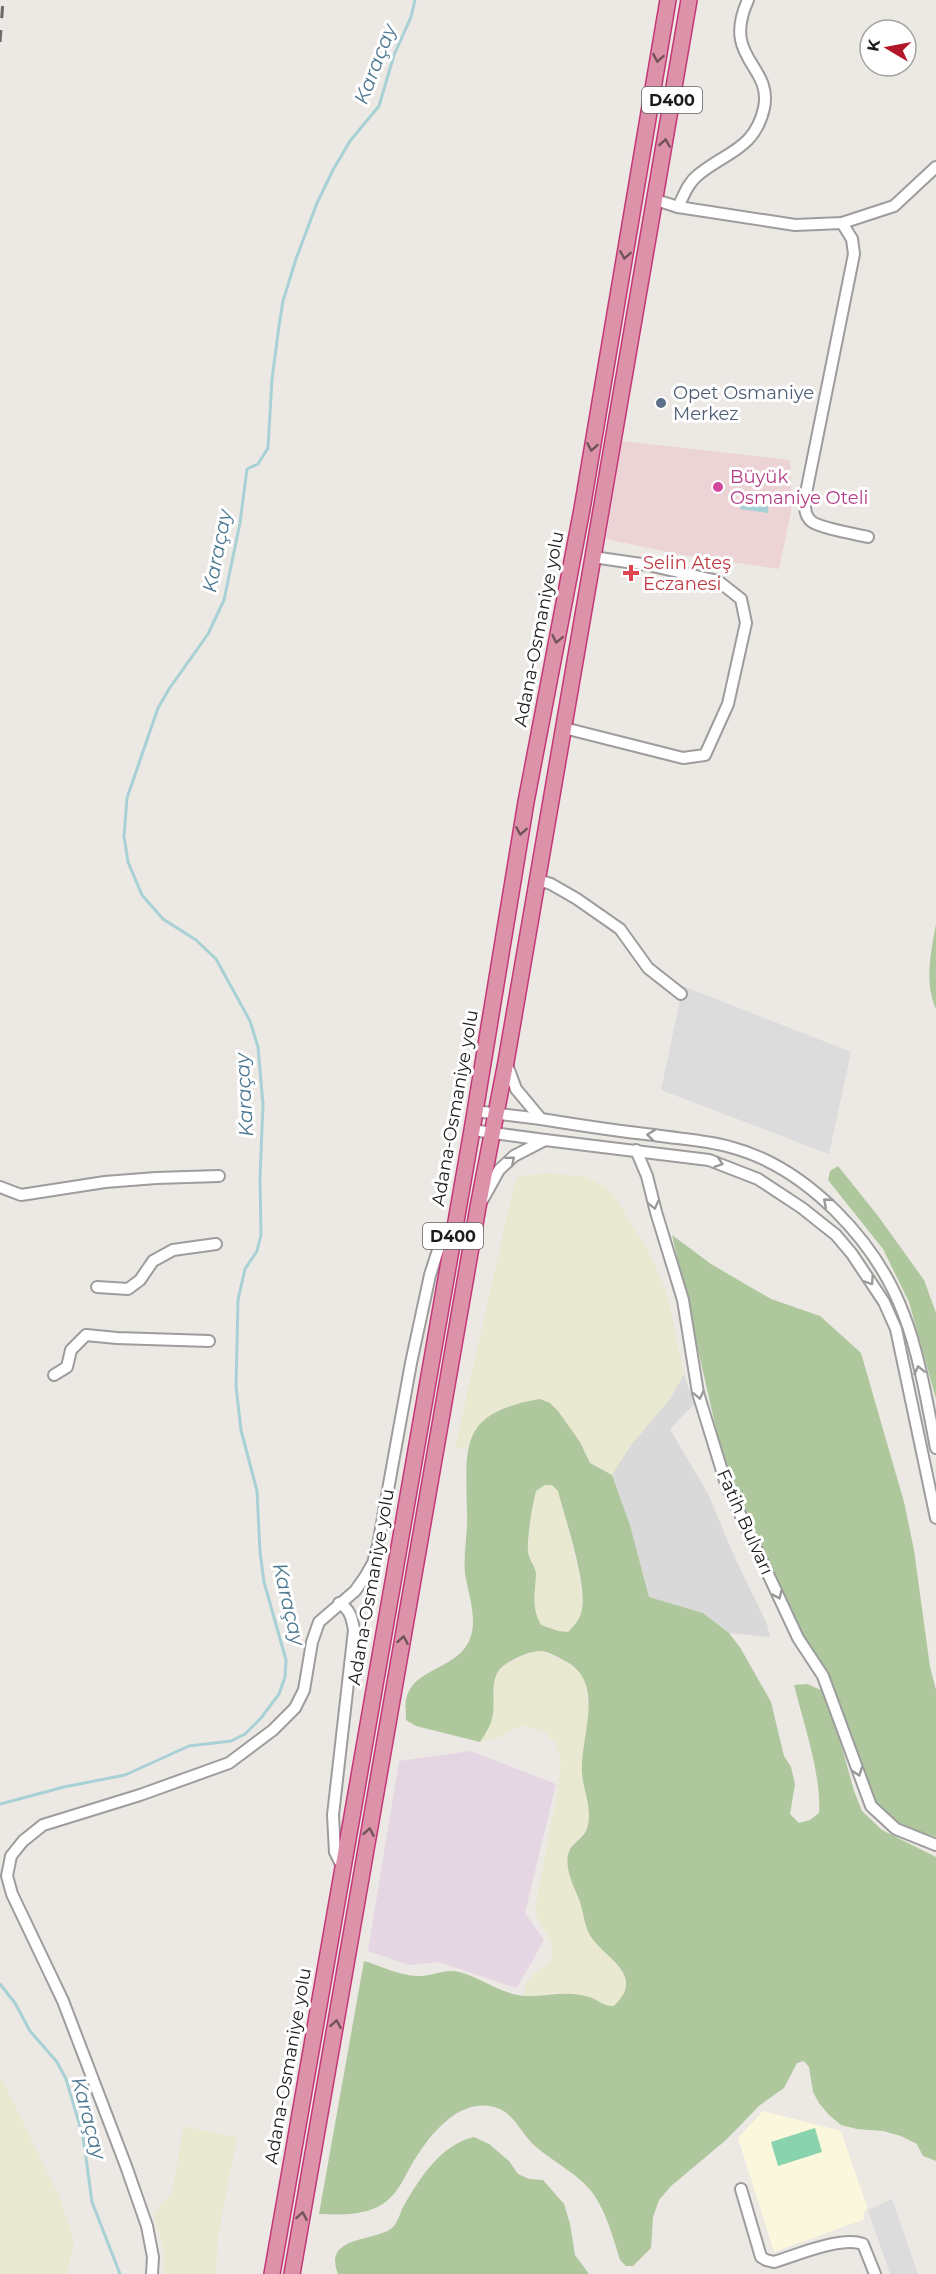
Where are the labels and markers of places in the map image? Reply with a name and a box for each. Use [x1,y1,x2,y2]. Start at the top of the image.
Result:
place label: Opet Osmaniye Merkez [673,382,814,425]
marker: Opet Osmaniye Merkez [654,396,668,410]
place label: Büyük Osmaniye Oteli [730,466,868,509]
marker: Büyük Osmaniye Oteli [711,480,725,494]
place label: Selin Ateş Eczanesi [643,552,731,595]
marker: Selin Ateş Eczanesi [624,566,638,580]

